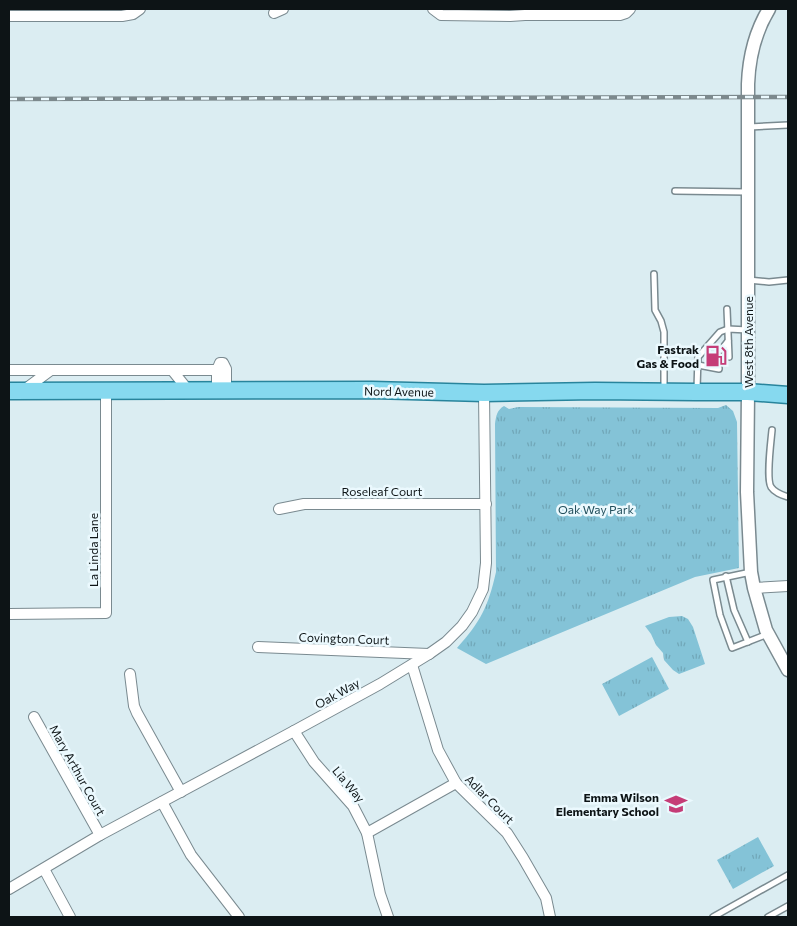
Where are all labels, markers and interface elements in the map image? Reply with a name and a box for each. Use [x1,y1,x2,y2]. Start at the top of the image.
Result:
street label: West 8th Avenue [741,296,755,388]
place label: Fastrak Gas & Food [636,342,699,370]
fuel station icon: Fastrak Gas & Food [703,343,729,369]
street label: Nord Avenue [364,383,434,399]
street label: Roseleaf Court [342,484,423,498]
park label: Oak Way Park [558,502,635,516]
street label: La Linda Lane [86,513,100,587]
street label: Covington Court [298,629,390,647]
street label: Oak Way [312,675,362,711]
street label: Mary Arthur Court [47,722,109,818]
street label: Lia Way [330,763,368,805]
street label: Adlar Court [463,772,517,826]
place label: Emma Wilson Elementary School [556,790,659,818]
school or university icon: Emma Wilson Elementary School [663,791,689,817]

